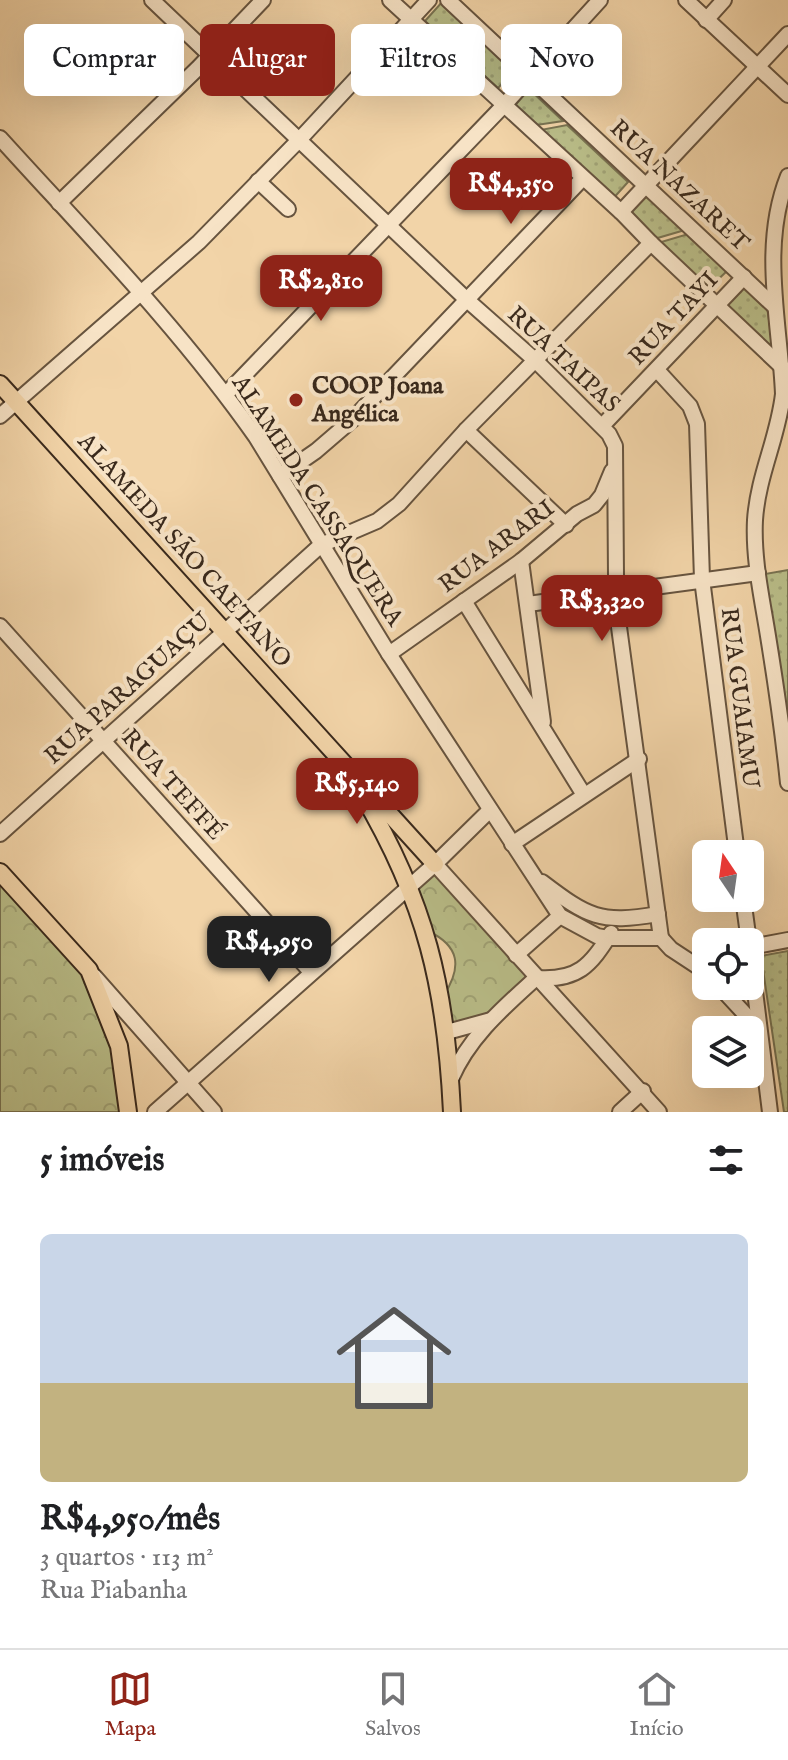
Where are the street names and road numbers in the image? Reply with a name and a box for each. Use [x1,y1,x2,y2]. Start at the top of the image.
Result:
street label: RUA NAZARET [603,113,756,259]
street label: RUA TAYI [622,265,726,373]
street label: RUA TAIPAS [500,300,626,420]
street label: ALAMEDA CASSAQUERA [224,369,410,633]
street label: ALAMEDA SÃO CAETANO [70,426,298,675]
street label: RUA ARARI [433,493,561,601]
street label: RUA PARAGUAÇU [38,606,218,772]
street label: RUA GUAIAMU [713,606,766,791]
street label: RUA TEFFÉ [114,723,230,847]

